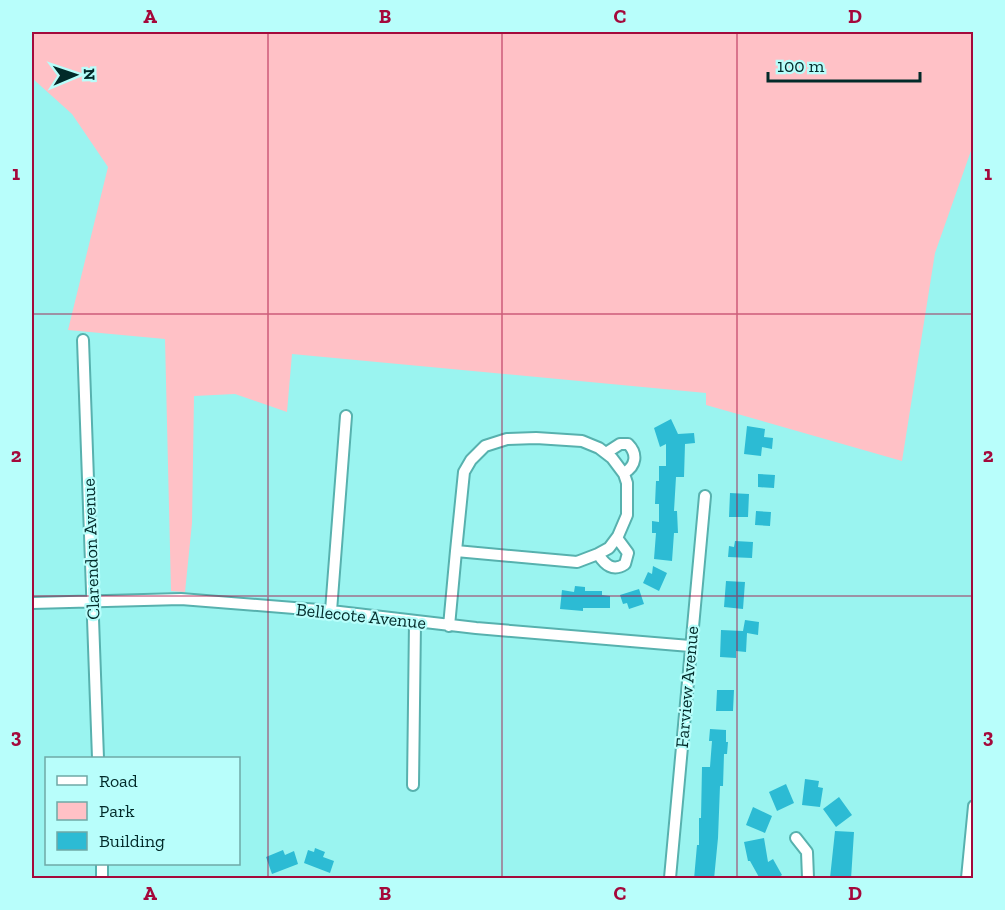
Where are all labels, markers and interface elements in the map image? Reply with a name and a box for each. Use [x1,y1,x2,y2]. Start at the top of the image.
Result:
text: A [143,4,157,28]
text: B [379,4,391,28]
text: C [614,4,627,28]
text: D [848,4,862,28]
north arrow [45,45,105,105]
scale bar [768,45,920,83]
text: 100 m [777,55,825,77]
text: N [80,68,99,81]
text: 1 [12,161,20,185]
text: 1 [984,161,992,185]
text: 2 [11,443,22,467]
text: 2 [983,443,994,467]
street label: Clarendon Avenue [78,478,104,620]
street label: Bellecote Avenue [295,598,427,634]
street label: Farview Avenue [671,625,703,749]
text: 3 [11,724,22,748]
text: 3 [983,724,994,748]
legend [45,757,240,865]
text: Road [99,770,138,792]
text: Park [99,800,135,822]
text: Building [99,830,165,852]
text: A [143,881,157,905]
text: B [379,881,391,905]
text: C [614,881,627,905]
text: D [848,881,862,905]

